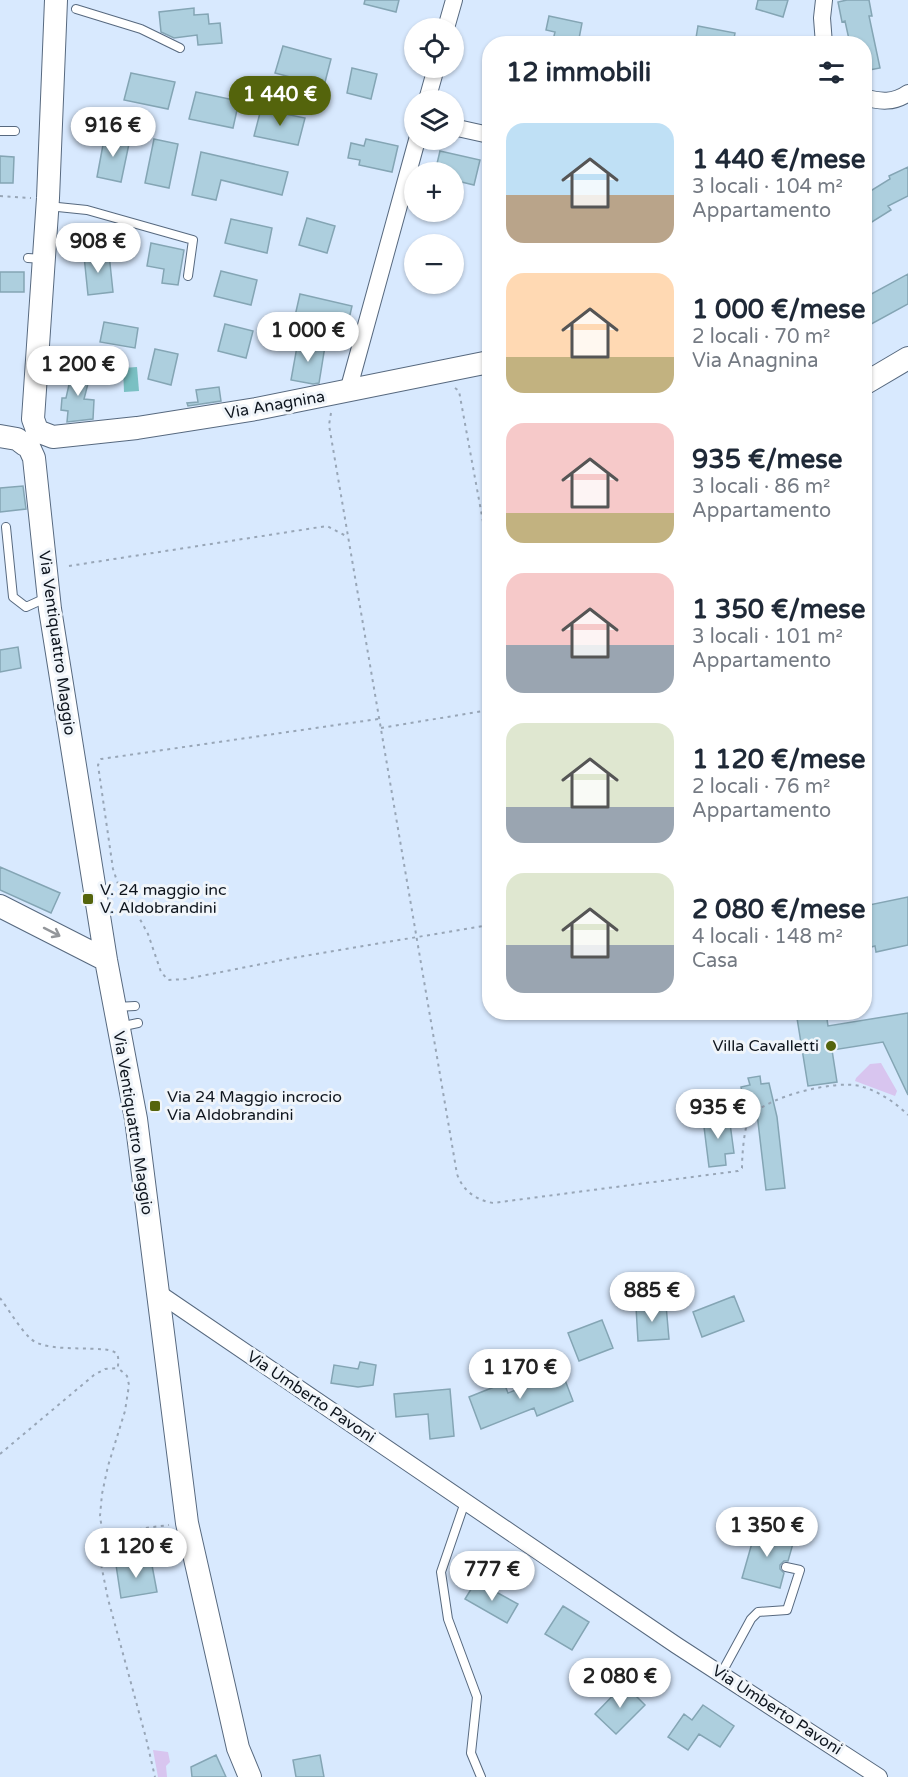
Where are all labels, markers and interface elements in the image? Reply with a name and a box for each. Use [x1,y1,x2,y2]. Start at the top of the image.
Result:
map controls [404,18,464,294]
button: locate [404,18,464,78]
icon: filters [815,56,848,89]
text: 12 immobili [506,57,651,88]
pin: 1 440 € [225,76,335,127]
text: 1 440 € [243,83,317,107]
button: layers [404,90,464,150]
pin: 916 € [71,107,155,158]
text: 916 € [85,114,141,138]
text: 1 440 €/mese [692,144,865,175]
icon: home [554,147,626,219]
button: + [404,162,464,222]
text: 3 locali · 104 m² [692,175,843,199]
text: Appartamento [692,199,831,223]
pin: 908 € [56,223,140,274]
text: 908 € [70,230,126,254]
button: − [404,234,464,294]
text: 1 000 €/mese [692,294,865,325]
icon: home [554,297,626,369]
pin: 1 000 € [253,312,363,363]
text: 1 000 € [271,319,345,343]
text: 2 locali · 70 m² [692,325,830,349]
pin: 1 200 € [23,346,133,397]
text: Via Anagnina [692,349,819,373]
text: 1 200 € [41,353,115,377]
street label: Via Anagnina [223,386,327,424]
text: 935 €/mese [692,444,842,475]
icon: home [554,447,626,519]
text: 3 locali · 86 m² [692,475,830,499]
text: Appartamento [692,499,831,523]
street label: Via Ventiquattro Maggio [34,550,80,736]
text: 1 350 €/mese [692,594,865,625]
icon: home [554,597,626,669]
text: 3 locali · 101 m² [692,625,843,649]
text: Appartamento [692,649,831,673]
text: 1 120 €/mese [692,744,865,775]
icon: home [554,747,626,819]
text: 2 locali · 76 m² [692,775,830,799]
text: Appartamento [692,799,831,823]
place label: V. 24 maggio inc V. Aldobrandini [100,880,227,918]
marker: V. 24 maggio inc V. Aldobrandini [81,892,95,906]
text: 2 080 €/mese [692,894,865,925]
icon: home [554,897,626,969]
text: 4 locali · 148 m² [692,925,843,949]
one-way arrow [43,927,61,939]
text: Casa [692,949,738,973]
street label: Via Ventiquattro Maggio [109,1030,157,1216]
place label: Villa Cavalletti [712,1036,819,1056]
marker: Villa Cavalletti [824,1039,838,1053]
place label: Via 24 Maggio incrocio Via Aldobrandini [167,1087,342,1125]
pin: 935 € [676,1089,760,1140]
text: 935 € [690,1096,746,1120]
marker: Via 24 Maggio incrocio Via Aldobrandini [148,1099,162,1113]
pin: 885 € [610,1272,694,1323]
text: 885 € [624,1279,680,1303]
street label: Via Umberto Pavoni [243,1347,379,1447]
pin: 1 170 € [465,1349,575,1400]
text: 1 170 € [483,1356,557,1380]
pin: 1 350 € [712,1507,822,1558]
text: 1 350 € [730,1514,804,1538]
pin: 1 120 € [81,1528,191,1579]
text: 1 120 € [99,1535,173,1559]
pin: 777 € [450,1551,534,1602]
text: 777 € [464,1558,520,1582]
pin: 2 080 € [565,1658,675,1709]
street label: Via Umberto Pavoni [708,1661,846,1759]
text: 2 080 € [583,1665,657,1689]

